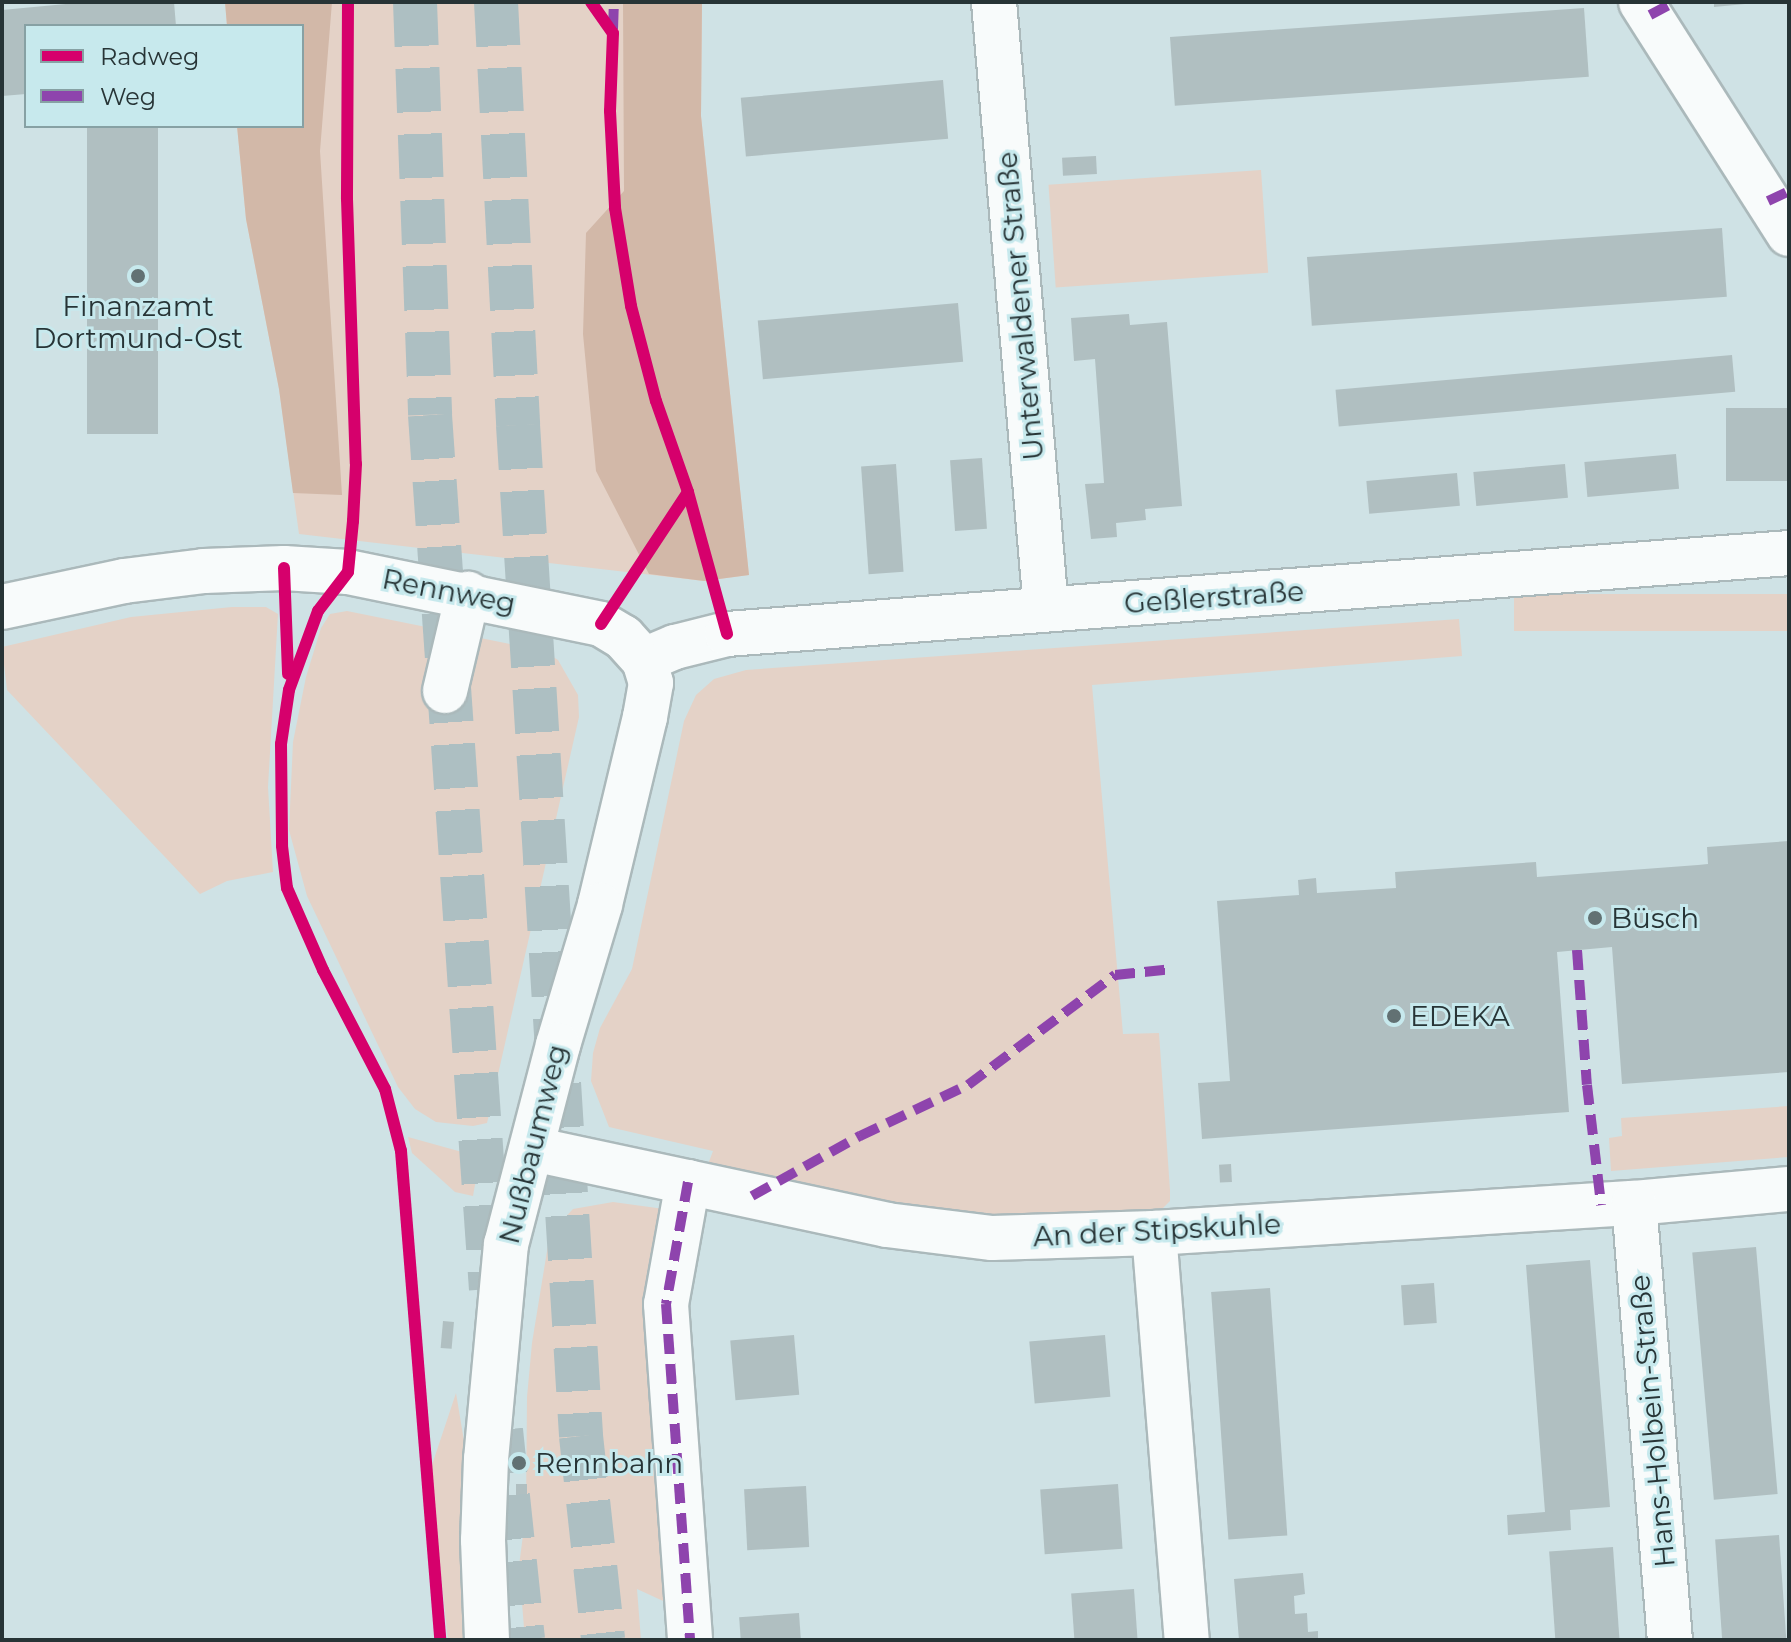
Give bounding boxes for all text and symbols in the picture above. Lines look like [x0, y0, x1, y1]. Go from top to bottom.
legend [24, 24, 304, 128]
text: Radweg [100, 42, 199, 71]
text: Weg [100, 82, 156, 111]
street label: Unterwaldener Straße [990, 150, 1050, 462]
marker: Finanzamt Dortmund-Ost [129, 267, 147, 285]
place label: Finanzamt Dortmund-Ost [33, 289, 243, 355]
street label: Rennweg [380, 562, 518, 620]
street label: Geßlerstraße [1123, 574, 1305, 620]
place label: Büsch [1611, 901, 1699, 935]
marker: Büsch [1586, 909, 1604, 927]
place label: EDEKA [1410, 999, 1510, 1033]
marker: EDEKA [1385, 1007, 1403, 1025]
street label: Nußbaumweg [492, 1041, 574, 1247]
street label: An der Stipskuhle [1032, 1207, 1282, 1253]
street label: Hans-Holbein-Straße [1622, 1273, 1682, 1569]
place label: Rennbahn [535, 1446, 683, 1480]
marker: Rennbahn [510, 1454, 528, 1472]

